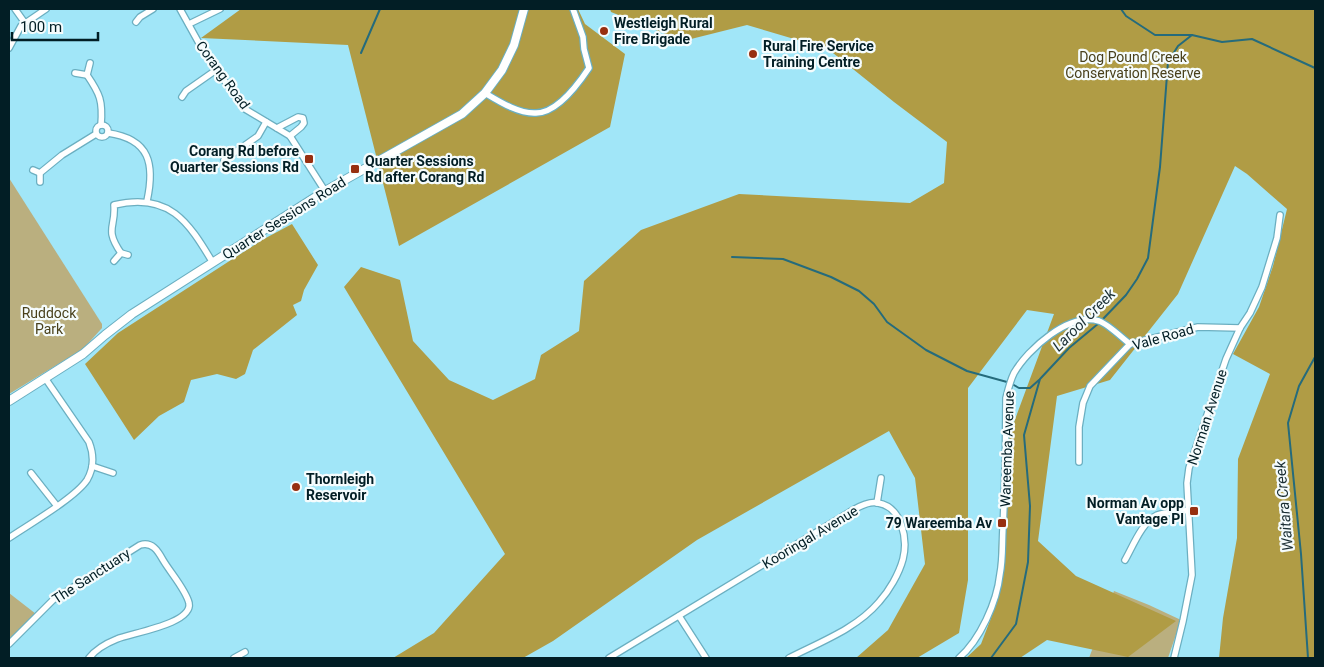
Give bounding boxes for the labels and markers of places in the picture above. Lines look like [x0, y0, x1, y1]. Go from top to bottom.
place label: Westleigh Rural Fire Brigade [614, 15, 713, 47]
marker: Westleigh Rural Fire Brigade [598, 25, 610, 37]
place label: Rural Fire Service Training Centre [763, 38, 874, 70]
marker: Rural Fire Service Training Centre [747, 48, 759, 60]
place label: Corang Rd before Quarter Sessions Rd [170, 143, 299, 175]
marker: Corang Rd before Quarter Sessions Rd [303, 153, 315, 165]
place label: Quarter Sessions Rd after Corang Rd [365, 153, 484, 185]
marker: Quarter Sessions Rd after Corang Rd [349, 163, 361, 175]
place label: Thornleigh Reservoir [306, 471, 374, 503]
marker: Thornleigh Reservoir [290, 481, 302, 493]
place label: Norman Av opp Vantage Pl [1087, 495, 1184, 527]
marker: Norman Av opp Vantage Pl [1188, 505, 1200, 517]
place label: 79 Wareemba Av [886, 515, 992, 531]
marker: 79 Wareemba Av [996, 517, 1008, 529]

